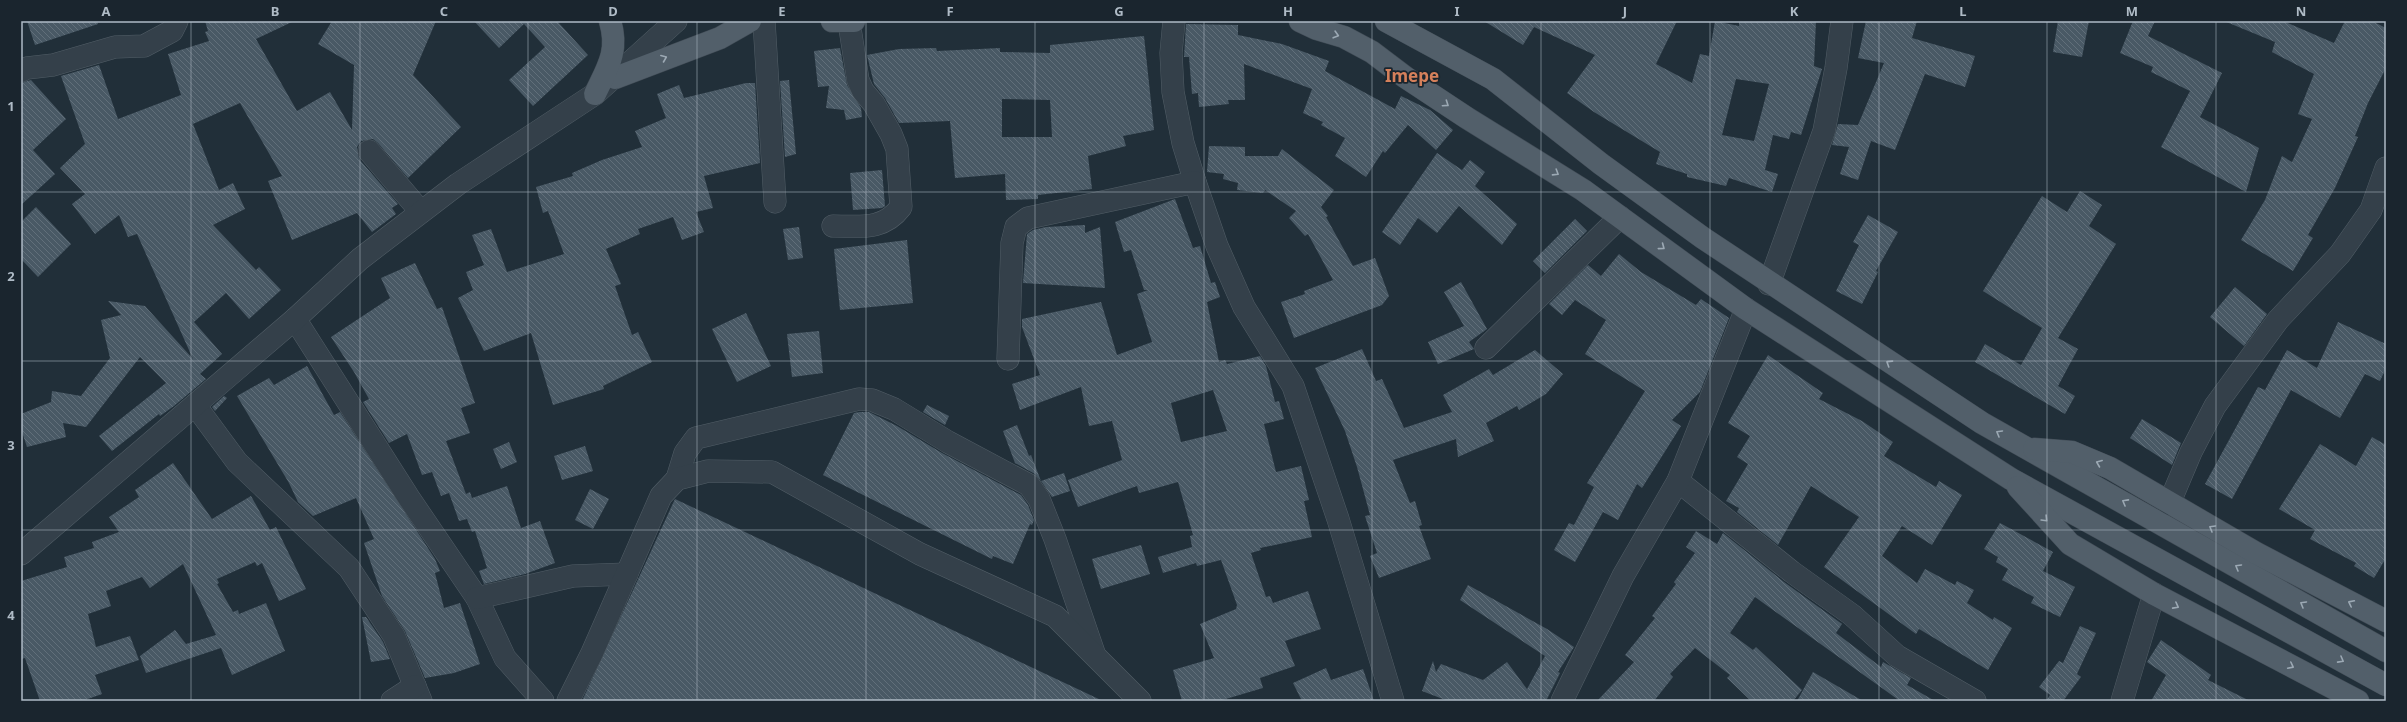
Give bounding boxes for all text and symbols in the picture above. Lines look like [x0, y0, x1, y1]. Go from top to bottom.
text: A [102, 2, 111, 20]
text: B [271, 2, 279, 20]
text: C [440, 2, 448, 20]
text: D [608, 2, 618, 20]
text: E [778, 2, 786, 20]
text: F [946, 2, 954, 20]
text: G [1114, 2, 1124, 20]
text: H [1283, 2, 1293, 20]
text: I [1454, 2, 1460, 20]
text: J [1622, 2, 1627, 20]
text: K [1790, 2, 1799, 20]
text: L [1959, 2, 1967, 20]
text: M [2126, 2, 2138, 20]
text: N [2296, 2, 2306, 20]
one-way arrow [1332, 30, 1339, 39]
one-way arrow [661, 54, 668, 62]
district label: Imepe [1385, 64, 1439, 87]
text: 1 [7, 97, 15, 115]
one-way arrow [1441, 99, 1448, 106]
one-way arrow [1551, 168, 1558, 175]
one-way arrow [1658, 243, 1665, 250]
text: 2 [7, 267, 15, 285]
one-way arrow [1886, 360, 1893, 368]
one-way arrow [1996, 430, 2003, 437]
text: 3 [7, 436, 15, 454]
one-way arrow [2096, 460, 2103, 468]
one-way arrow [2122, 499, 2129, 507]
one-way arrow [2040, 514, 2048, 522]
one-way arrow [2209, 526, 2216, 533]
one-way arrow [2235, 564, 2242, 571]
one-way arrow [2348, 600, 2356, 607]
one-way arrow [2171, 602, 2179, 609]
one-way arrow [2300, 602, 2307, 609]
text: 4 [7, 606, 15, 624]
one-way arrow [2336, 655, 2344, 662]
one-way arrow [2287, 662, 2294, 669]

